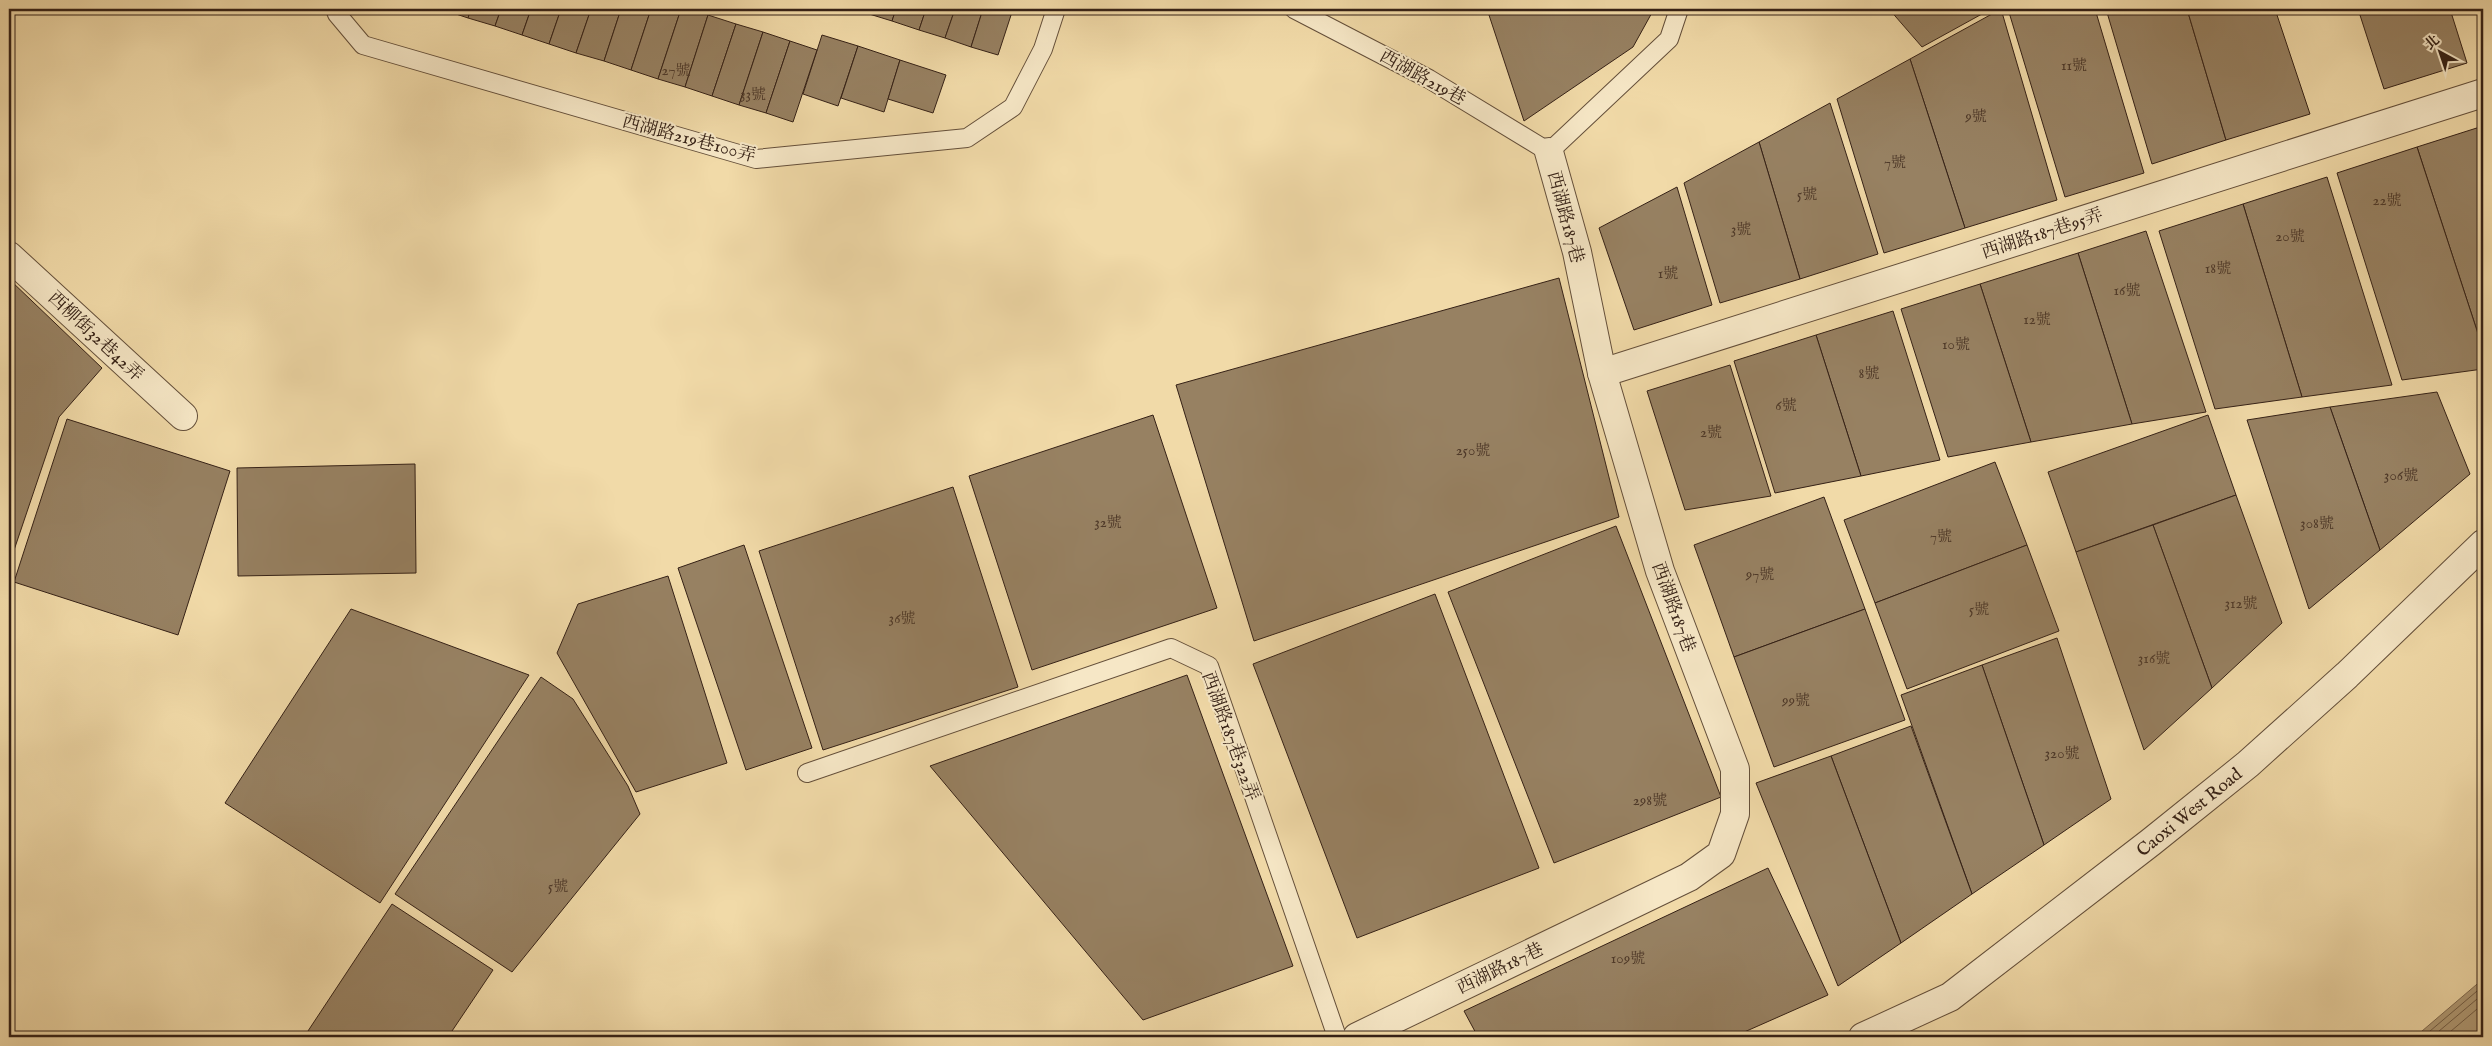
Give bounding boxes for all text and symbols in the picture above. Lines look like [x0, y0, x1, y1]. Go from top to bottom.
north arrow [2414, 28, 2464, 78]
text: 北 [2421, 31, 2443, 54]
street label: 西湖路219巷 [1375, 45, 1469, 111]
house number: 11號 [2061, 56, 2087, 75]
house number: 27號 [662, 61, 690, 80]
house number: 33號 [740, 85, 766, 104]
house number: 9號 [1964, 107, 1987, 126]
street label: 西湖路219巷100弄 [619, 111, 758, 168]
house number: 7號 [1884, 153, 1906, 172]
street label: 西湖路187巷 [1541, 169, 1588, 266]
house number: 5號 [1797, 185, 1817, 204]
house number: 22號 [2372, 191, 2402, 210]
street label: 西湖路187巷95弄 [1979, 204, 2106, 265]
house number: 3號 [1731, 220, 1751, 239]
house number: 20號 [2275, 227, 2305, 246]
house number: 18號 [2205, 259, 2231, 278]
house number: 1號 [1658, 264, 1678, 283]
house number: 16號 [2114, 281, 2140, 300]
street label: 西柳街32巷42弄 [42, 287, 148, 387]
house number: 12號 [2023, 310, 2051, 329]
house number: 10號 [1942, 335, 1970, 354]
house number: 8號 [1859, 364, 1879, 383]
house number: 6號 [1775, 396, 1797, 415]
house number: 2號 [1700, 423, 1722, 442]
house number: 250號 [1456, 441, 1490, 460]
house number: 306號 [2384, 466, 2418, 485]
house number: 32號 [1094, 513, 1122, 532]
house number: 308號 [2300, 514, 2334, 533]
house number: 7號 [1930, 527, 1952, 546]
street label: 西湖路187巷 [1646, 559, 1700, 656]
house number: 97號 [1745, 565, 1774, 584]
house number: 312號 [2224, 594, 2258, 613]
house number: 5號 [1969, 600, 1989, 619]
house number: 36號 [889, 609, 915, 628]
house number: 316號 [2138, 649, 2170, 668]
street label: 西湖路187巷322弄 [1196, 669, 1264, 804]
house number: 99號 [1781, 691, 1810, 710]
house number: 320號 [2044, 744, 2080, 763]
street label: Caoxi West Road [2132, 763, 2248, 863]
house number: 298號 [1633, 791, 1667, 810]
house number: 5號 [548, 877, 568, 896]
street label: 西湖路187巷 [1453, 938, 1548, 1000]
house number: 109號 [1611, 949, 1645, 968]

